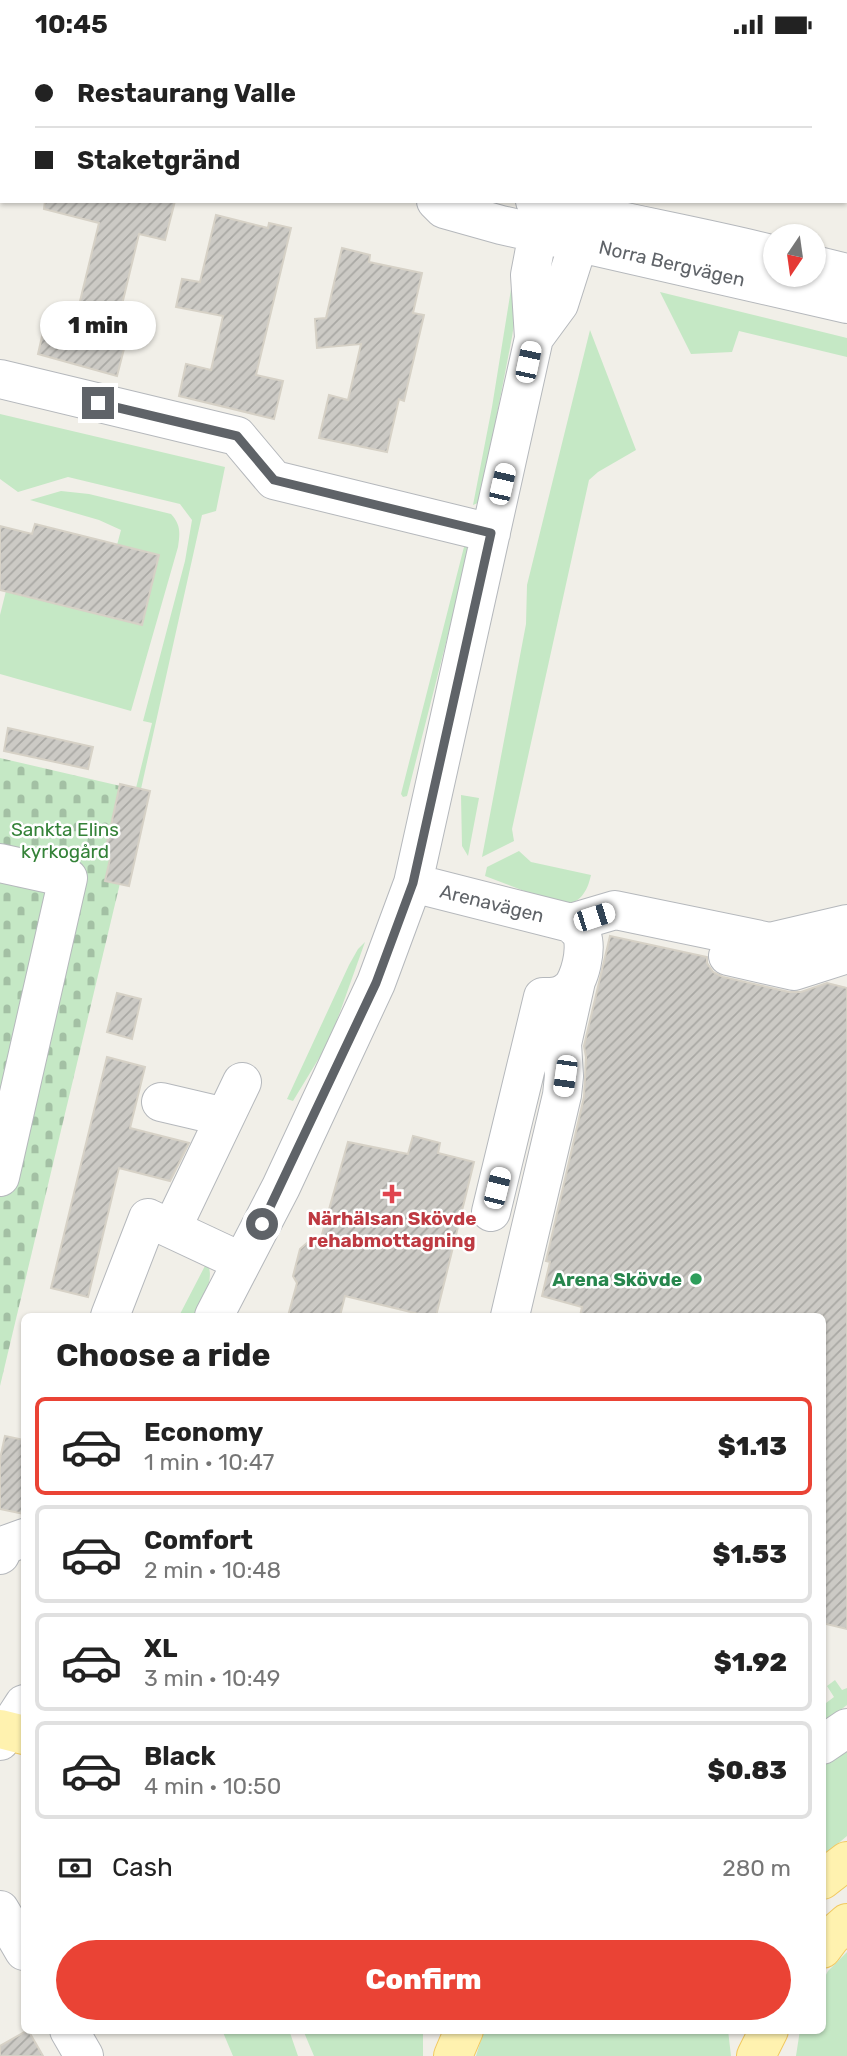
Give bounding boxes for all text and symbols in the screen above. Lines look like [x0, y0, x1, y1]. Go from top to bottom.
text: 10:45 [35, 9, 108, 40]
text: Restaurang Valle [77, 78, 296, 109]
text: Staketgränd [77, 145, 240, 176]
north arrow [763, 224, 826, 287]
map controls [763, 224, 826, 287]
street label: Norra Bergvägen [597, 235, 747, 291]
callout: 1 min [40, 301, 156, 351]
text: 1 min [68, 311, 128, 339]
car [514, 339, 543, 385]
route end [82, 387, 114, 419]
car [488, 461, 517, 507]
park label: Sankta Elins kyrkogård [11, 818, 119, 863]
street label: Arenavägen [437, 879, 546, 928]
car [571, 901, 618, 933]
car [552, 1054, 579, 1098]
car [482, 1165, 513, 1211]
marker: Närhälsan Skövde rehabmottagning [382, 1184, 402, 1204]
place label: Närhälsan Skövde rehabmottagning [307, 1207, 477, 1252]
route start [246, 1208, 278, 1240]
place label: Arena Skövde [552, 1268, 682, 1291]
marker: Arena Skövde [688, 1271, 704, 1287]
text: Choose a ride [56, 1336, 270, 1374]
icon: car [60, 1415, 123, 1478]
text: Economy [144, 1417, 263, 1448]
text: $1.13 [718, 1431, 787, 1462]
text: 1 min · 10:47 [144, 1448, 274, 1476]
icon: car [60, 1523, 123, 1586]
text: Comfort [144, 1525, 253, 1556]
text: $1.53 [712, 1539, 787, 1570]
text: 2 min · 10:48 [144, 1556, 281, 1584]
icon: car [60, 1631, 123, 1694]
text: XL [144, 1633, 177, 1664]
text: $1.92 [714, 1647, 787, 1678]
text: 3 min · 10:49 [144, 1664, 280, 1692]
icon: car [60, 1739, 123, 1802]
text: Black [144, 1741, 216, 1772]
text: $0.83 [707, 1755, 787, 1786]
text: 4 min · 10:50 [144, 1772, 281, 1800]
icon: cash [56, 1849, 94, 1887]
text: Cash [112, 1852, 173, 1883]
text: 280 m [722, 1854, 791, 1882]
button: Confirm [56, 1940, 791, 2020]

